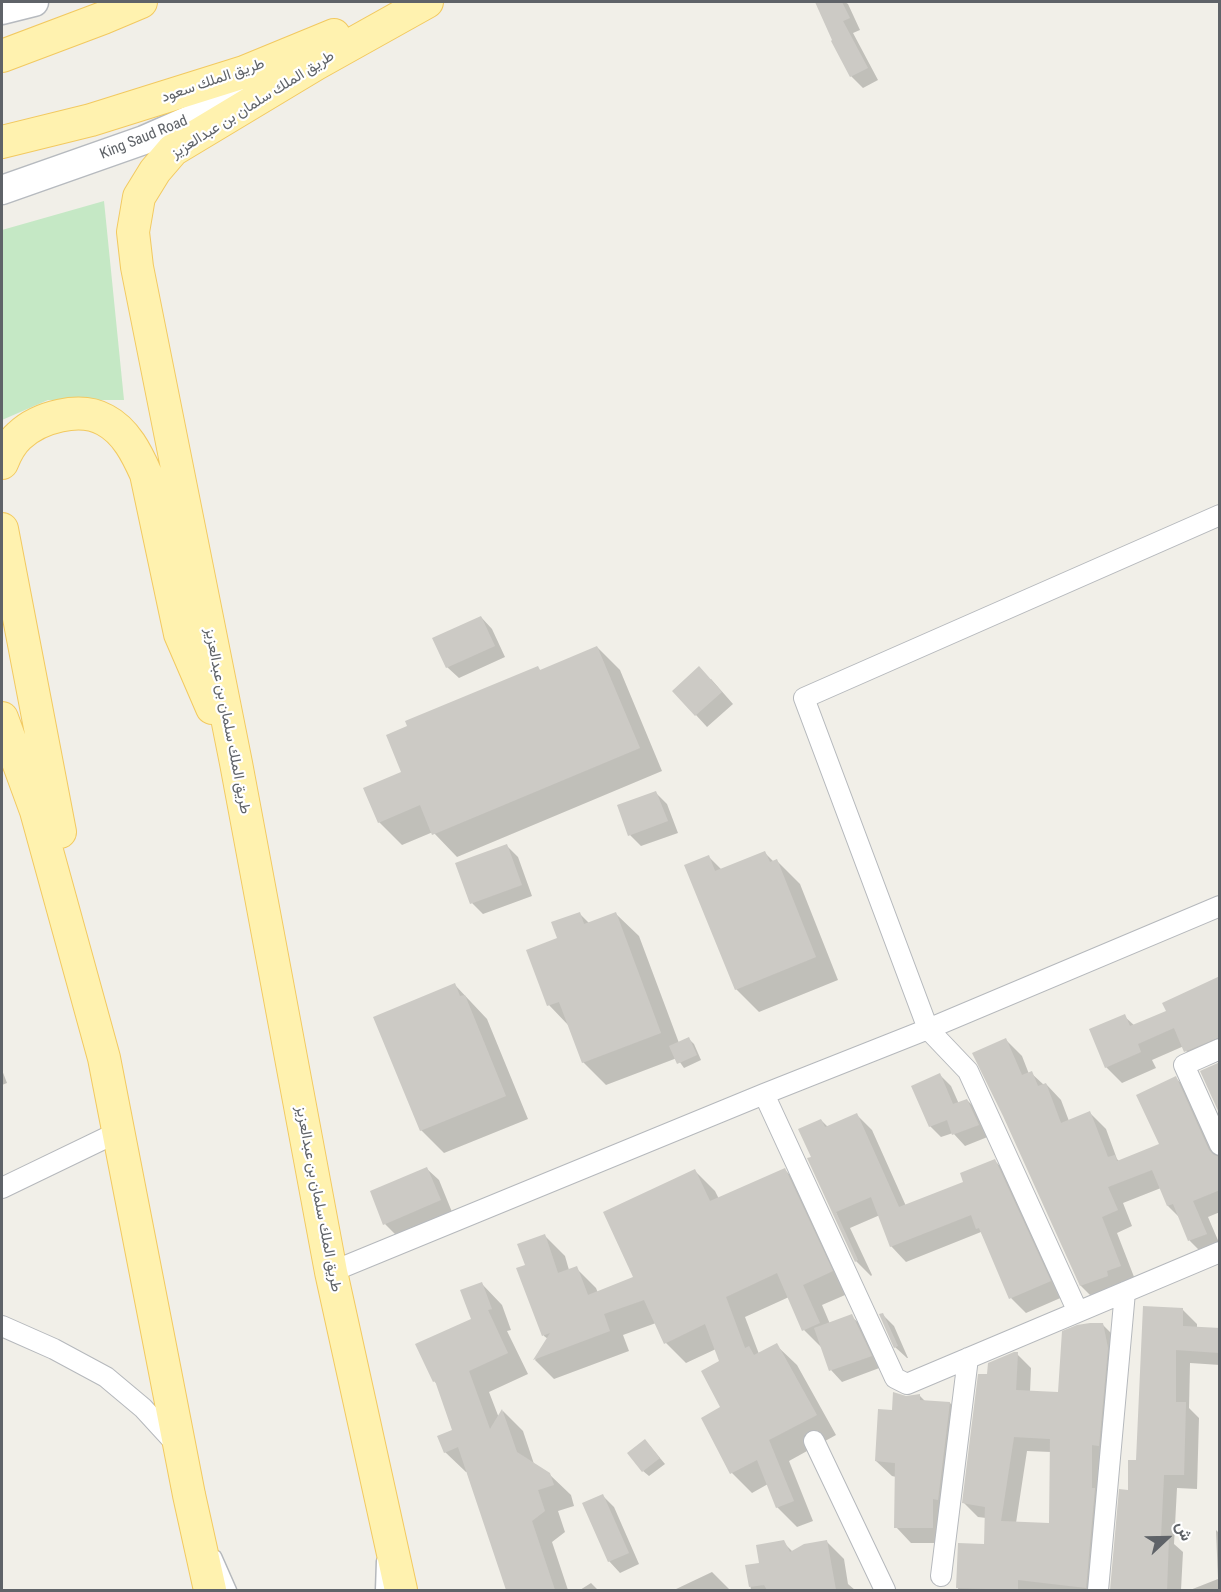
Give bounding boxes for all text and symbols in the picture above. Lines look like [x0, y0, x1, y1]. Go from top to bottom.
street label: طريق الملك سلمان بن عبدالعزيز [168, 47, 338, 163]
street label: طريق الملك سعود [159, 55, 267, 107]
street label: King Saud Road [98, 112, 190, 164]
street label: طريق الملك سلمان بن عبدالعزيز [200, 626, 254, 816]
street label: طريق الملك سلمان بن عبدالعزيز [291, 1104, 345, 1294]
north arrow [1137, 1508, 1197, 1568]
text: ش [1172, 1519, 1197, 1544]

